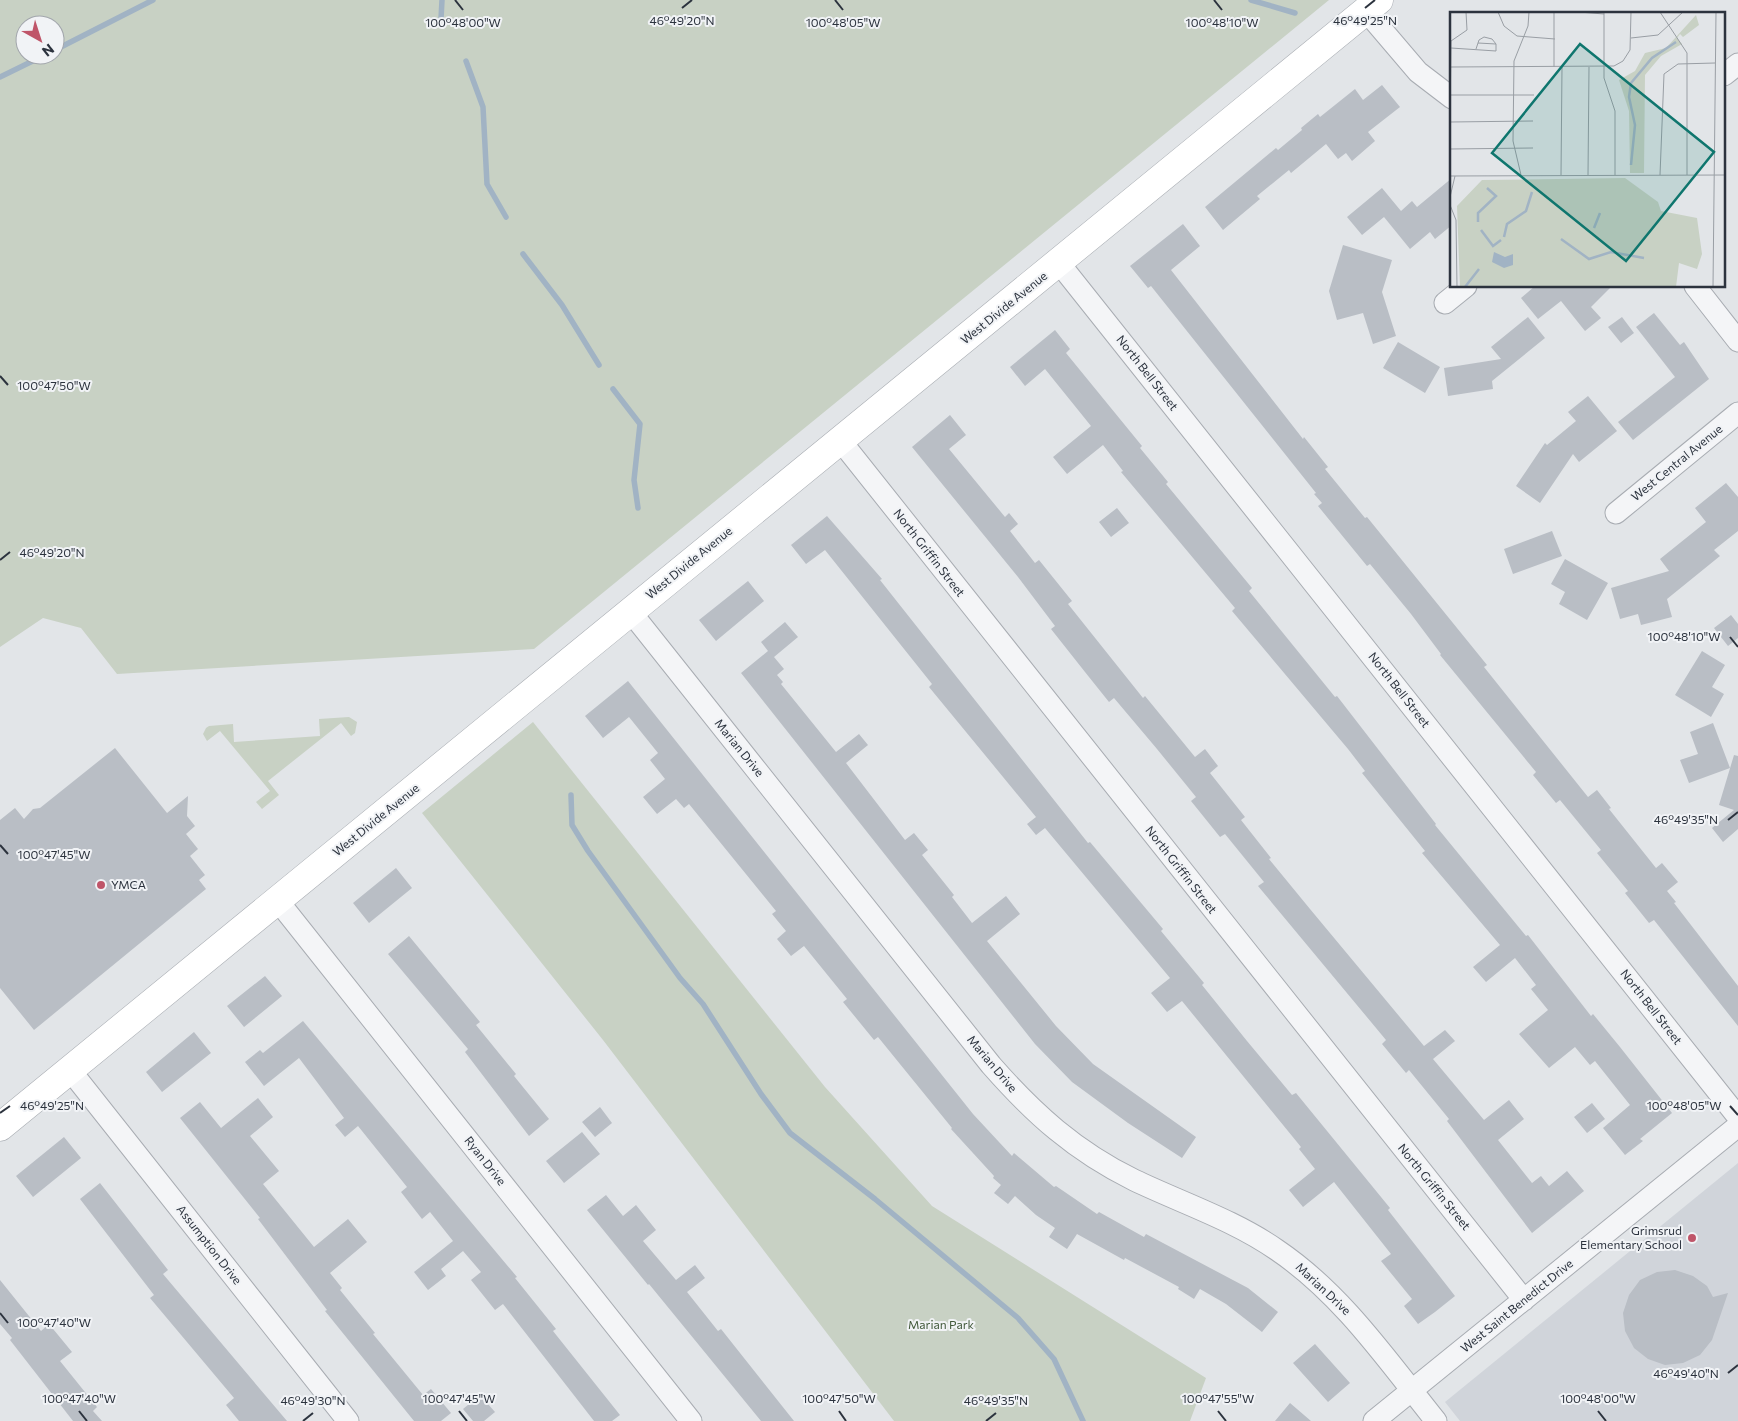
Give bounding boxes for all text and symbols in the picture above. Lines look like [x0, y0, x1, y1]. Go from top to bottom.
inset map [1450, 12, 1726, 288]
text: 46°49'20"N [650, 13, 714, 27]
text: 46°49'25"N [1333, 13, 1397, 27]
north arrow [15, 15, 65, 65]
text: 100°48'00"W [425, 15, 501, 29]
text: 100°48'05"W [806, 15, 880, 29]
text: 100°48'10"W [1186, 15, 1258, 29]
text: N [39, 41, 58, 60]
street label: West Divide Avenue [957, 268, 1049, 346]
street label: North Bell Street [1114, 332, 1182, 413]
text: 100°47'50"W [17, 378, 91, 392]
street label: West Central Avenue [1628, 421, 1725, 503]
street label: North Griffin Street [891, 506, 968, 599]
street label: West Divide Avenue [642, 523, 734, 601]
text: 46°49'20"N [20, 545, 84, 559]
text: 100°48'10"W [1648, 629, 1720, 643]
street label: North Bell Street [1366, 649, 1434, 730]
street label: Marian Drive [712, 716, 767, 779]
street label: West Divide Avenue [329, 780, 421, 858]
text: 46°49'35"N [1654, 812, 1718, 826]
street label: North Griffin Street [1143, 823, 1220, 916]
text: 100°47'45"W [18, 847, 90, 861]
place label: YMCA [111, 877, 146, 891]
marker: YMCA [95, 879, 107, 891]
street label: North Bell Street [1618, 966, 1686, 1047]
street label: Marian Drive [965, 1032, 1021, 1095]
text: 46°49'25"N [20, 1098, 84, 1112]
text: 100°48'05"W [1647, 1098, 1721, 1112]
street label: Ryan Drive [462, 1133, 509, 1188]
street label: North Griffin Street [1396, 1140, 1474, 1232]
street label: Assumption Drive [174, 1202, 245, 1287]
place label: Grimsrud Elementary School [1580, 1223, 1682, 1251]
marker: Grimsrud Elementary School [1686, 1232, 1698, 1244]
street label: West Saint Benedict Drive [1457, 1256, 1575, 1355]
street label: Marian Drive [1293, 1259, 1354, 1317]
text: 100°47'40"W [17, 1315, 91, 1329]
park label: Marian Park [908, 1317, 975, 1331]
text: 46°49'40"N [1653, 1366, 1719, 1380]
text: 100°47'40"W [42, 1391, 116, 1405]
text: 100°47'45"W [423, 1391, 495, 1405]
text: 100°47'50"W [802, 1391, 876, 1405]
text: 100°47'55"W [1182, 1391, 1254, 1405]
text: 100°48'00"W [1560, 1391, 1636, 1405]
text: 46°49'30"N [280, 1393, 346, 1407]
text: 46°49'35"N [964, 1393, 1028, 1407]

